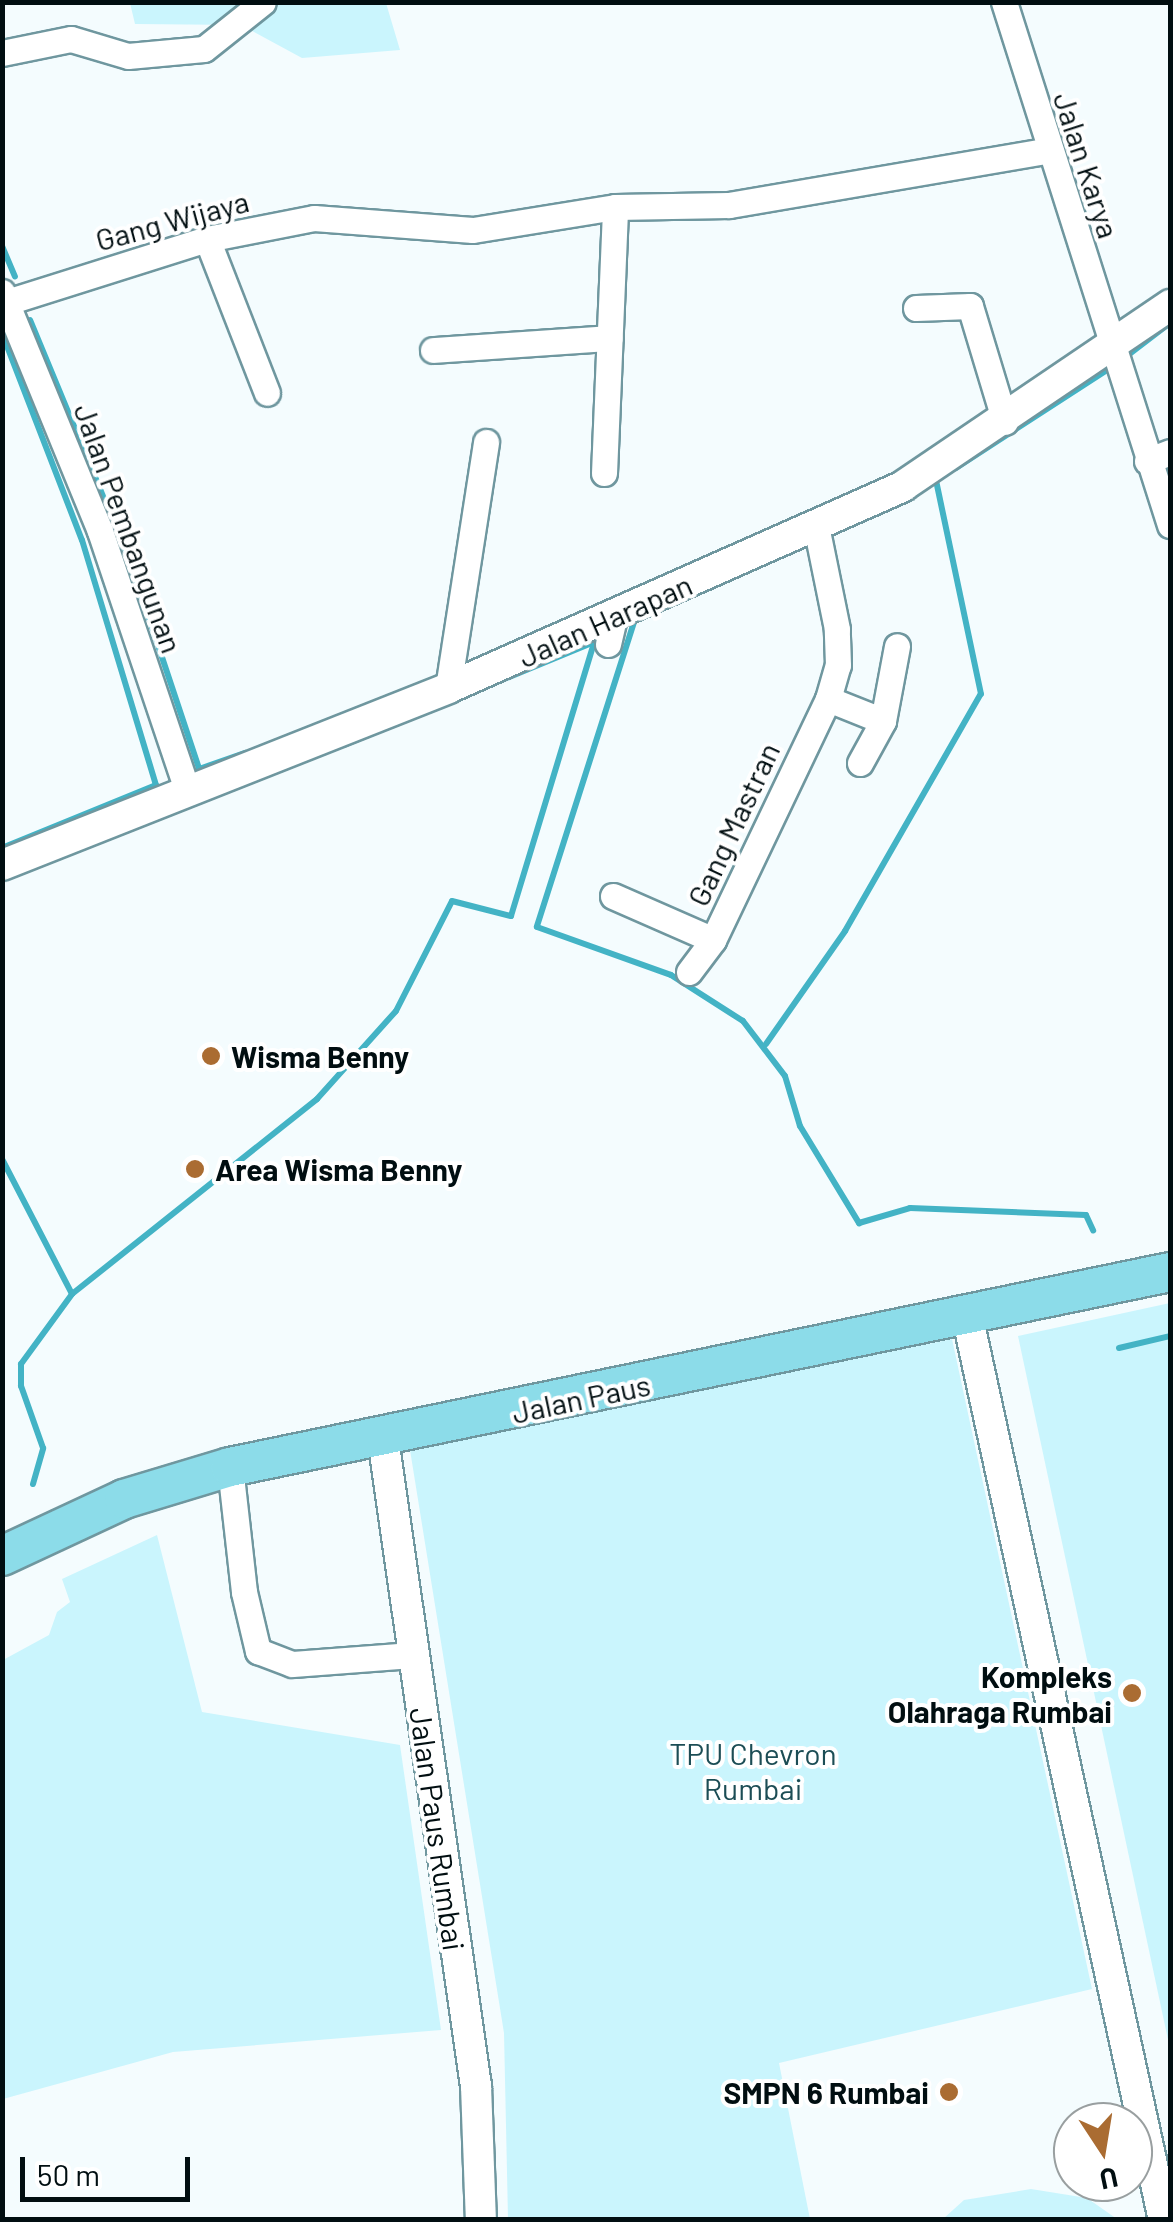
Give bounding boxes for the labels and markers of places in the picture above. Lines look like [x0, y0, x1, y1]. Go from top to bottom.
place label: Wisma Benny [231, 1038, 409, 1074]
marker: Wisma Benny [200, 1045, 222, 1067]
place label: Area Wisma Benny [215, 1151, 462, 1187]
marker: Area Wisma Benny [184, 1158, 206, 1180]
place label: Kompleks Olahraga Rumbai [888, 1658, 1112, 1728]
marker: Kompleks Olahraga Rumbai [1121, 1682, 1143, 1704]
place label: SMPN 6 Rumbai [723, 2074, 929, 2110]
marker: SMPN 6 Rumbai [938, 2081, 960, 2103]

